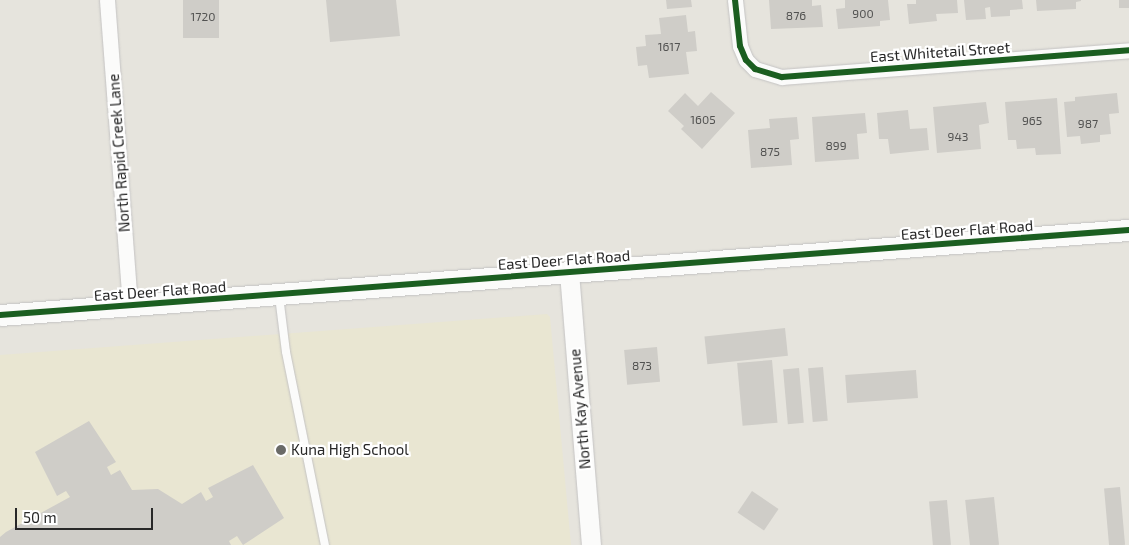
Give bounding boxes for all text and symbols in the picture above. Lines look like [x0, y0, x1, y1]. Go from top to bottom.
house number: 900 [852, 7, 874, 21]
house number: 876 [786, 9, 806, 23]
house number: 1720 [191, 10, 215, 24]
street label: East Whitetail Street [869, 38, 1011, 66]
house number: 1617 [658, 40, 680, 54]
street label: North Rapid Creek Lane [104, 73, 134, 233]
house number: 1605 [690, 113, 716, 127]
house number: 965 [1022, 114, 1042, 128]
house number: 987 [1078, 117, 1098, 131]
house number: 943 [948, 130, 968, 144]
house number: 899 [825, 139, 847, 153]
house number: 875 [760, 145, 780, 159]
street label: East Deer Flat Road [900, 216, 1034, 244]
street label: East Deer Flat Road [497, 246, 631, 274]
street label: East Deer Flat Road [93, 277, 227, 305]
street label: North Kay Avenue [566, 348, 594, 470]
house number: 873 [632, 359, 652, 373]
place label: Kuna High School [291, 441, 409, 459]
marker: Kuna High School [275, 444, 287, 456]
scale bar [18, 498, 155, 530]
text: 50 m [23, 508, 57, 526]

